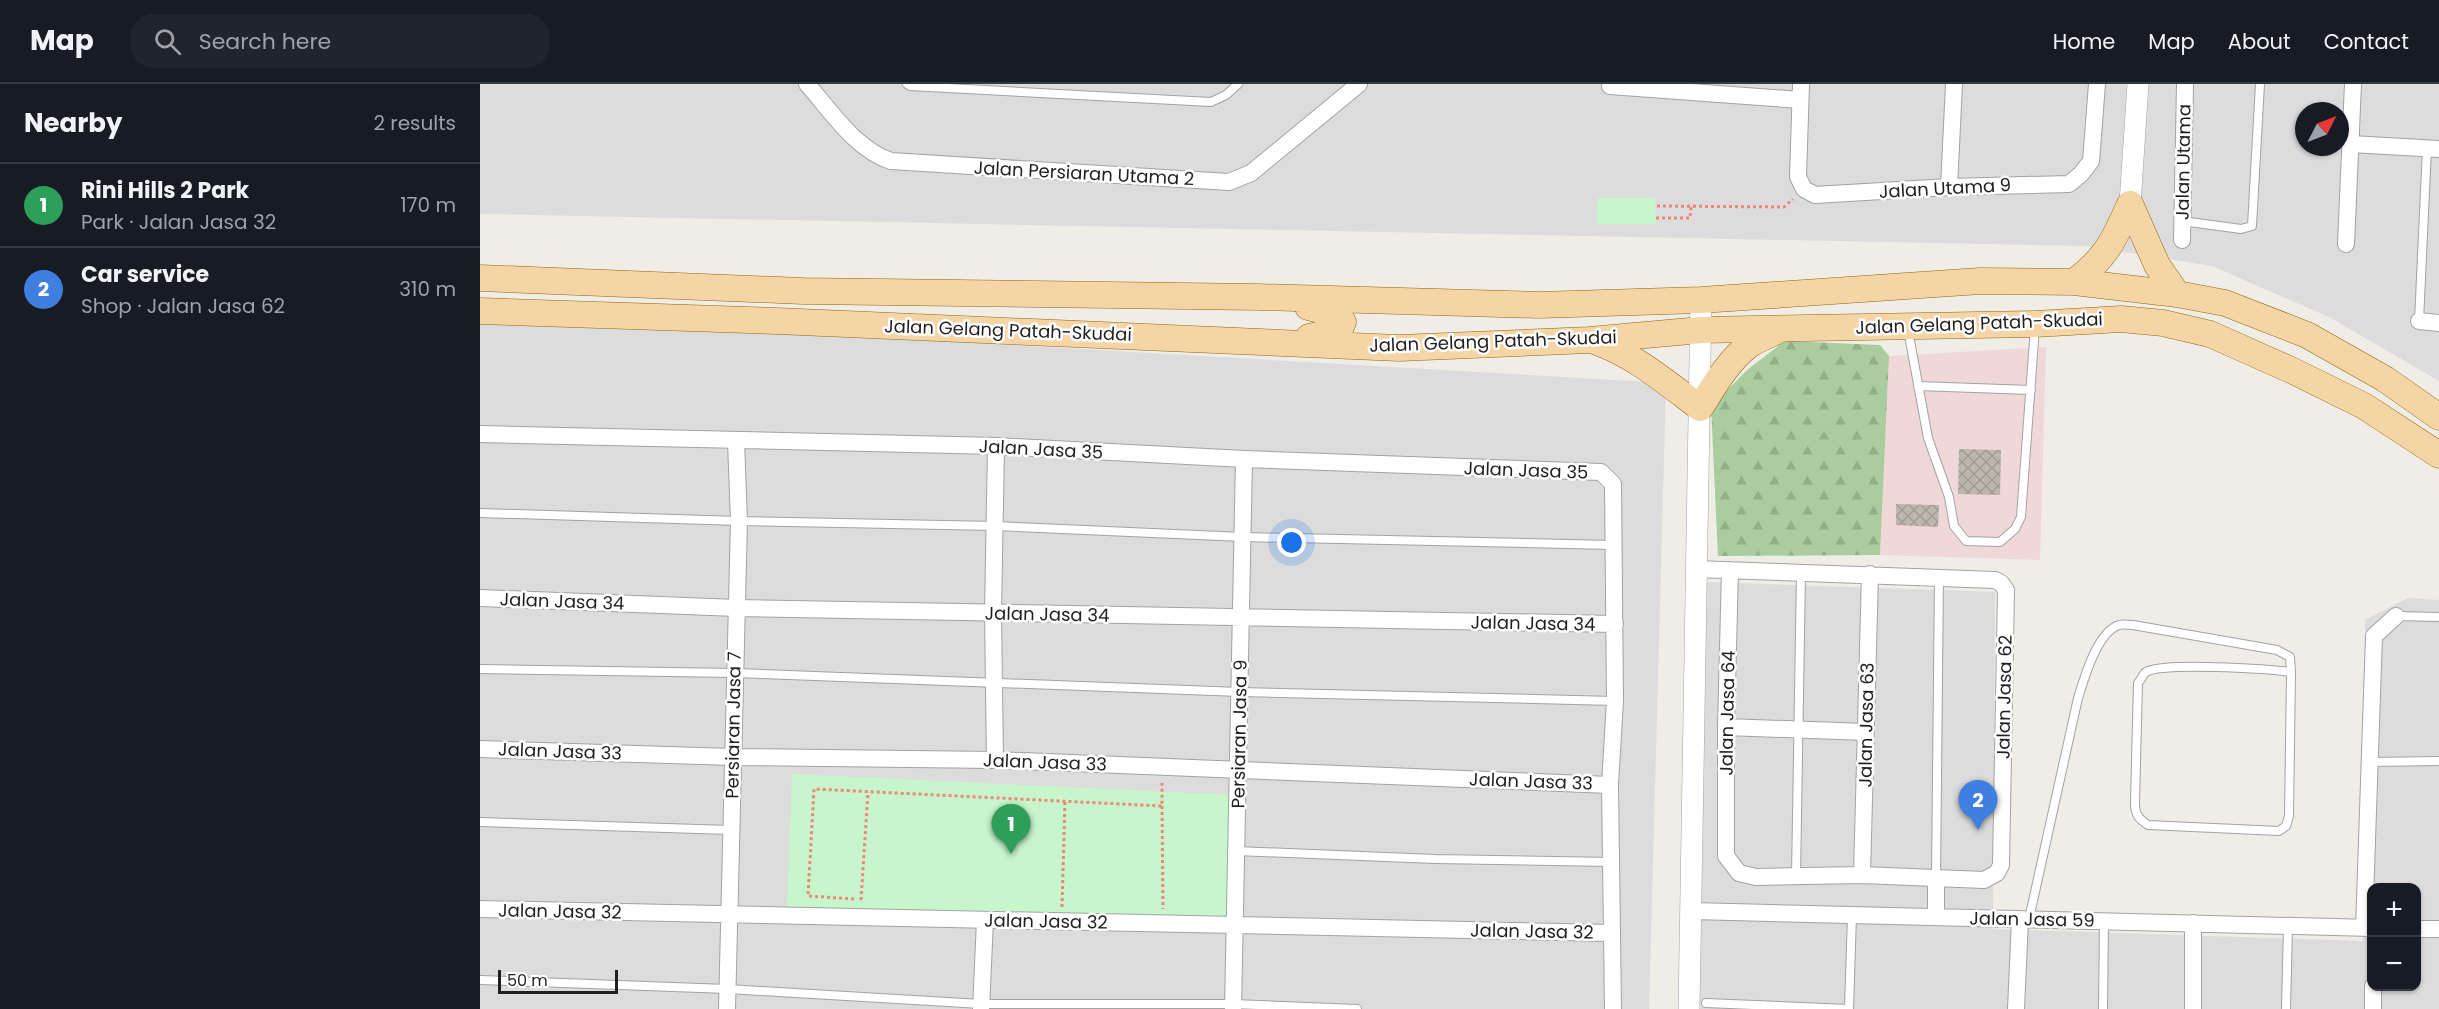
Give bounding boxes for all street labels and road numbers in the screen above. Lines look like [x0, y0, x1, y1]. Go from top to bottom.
street label: Jalan Utama [2169, 104, 2197, 220]
street label: Jalan Persiaran Utama 2 [973, 155, 1195, 191]
street label: Jalan Utama 9 [1878, 172, 2012, 204]
street label: Jalan Gelang Patah-Skudai [1855, 306, 2103, 340]
street label: Jalan Gelang Patah-Skudai [884, 313, 1132, 347]
street label: Jalan Gelang Patah-Skudai [1369, 324, 1617, 358]
street label: Jalan Jasa 35 [978, 433, 1104, 465]
street label: Jalan Jasa 35 [1463, 455, 1589, 485]
street label: Jalan Jasa 34 [499, 586, 625, 616]
street label: Jalan Jasa 34 [984, 600, 1110, 628]
street label: Jalan Jasa 34 [1470, 609, 1596, 637]
street label: Jalan Jasa 62 [1990, 635, 2018, 759]
street label: Jalan Jasa 64 [1713, 650, 1741, 776]
street label: Persiaran Jasa 7 [719, 651, 747, 799]
street label: Persiaran Jasa 9 [1225, 659, 1253, 809]
street label: Jalan Jasa 63 [1852, 662, 1880, 788]
street label: Jalan Jasa 33 [498, 736, 622, 766]
street label: Jalan Jasa 33 [983, 747, 1107, 777]
street label: Jalan Jasa 33 [1469, 766, 1593, 796]
street label: Jalan Jasa 32 [498, 897, 622, 925]
street label: Jalan Jasa 59 [1969, 905, 2095, 933]
street label: Jalan Jasa 32 [984, 907, 1108, 935]
street label: Jalan Jasa 32 [1470, 917, 1594, 945]

